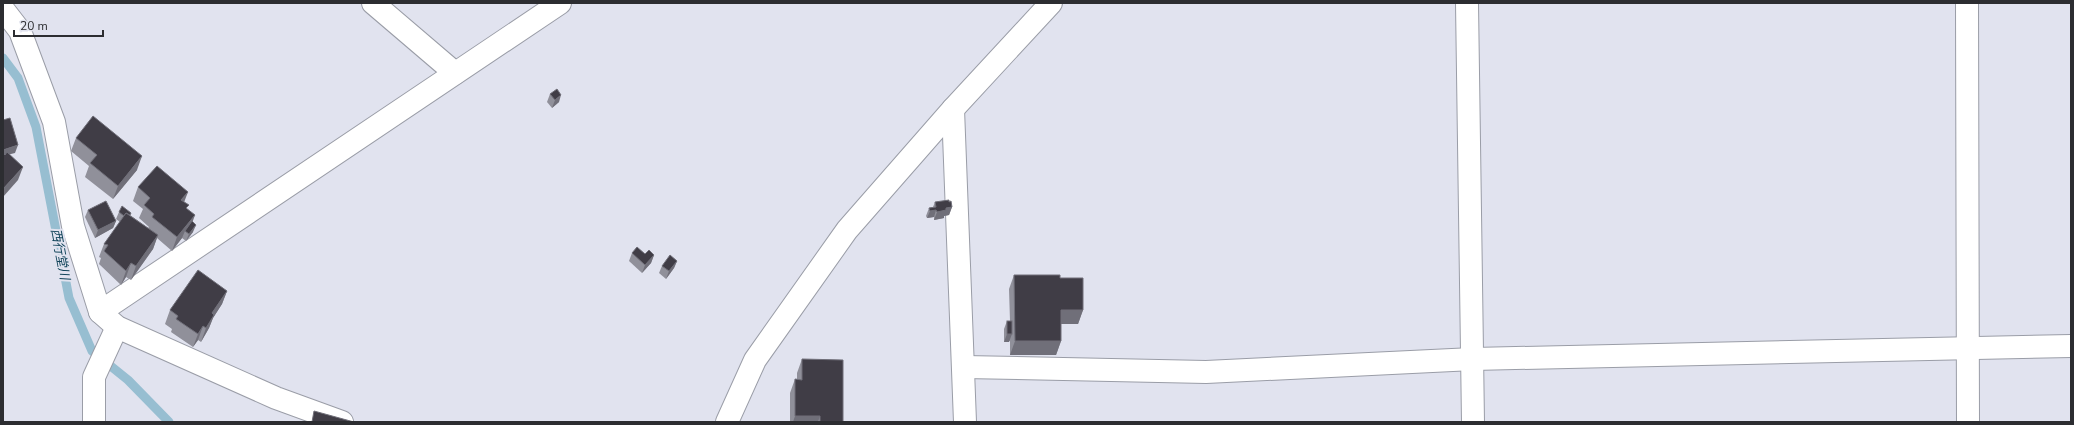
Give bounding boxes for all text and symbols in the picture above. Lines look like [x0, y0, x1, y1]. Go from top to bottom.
scale bar [14, 12, 103, 38]
text: 20 m [20, 18, 48, 34]
water label: 西行堂川 [46, 227, 74, 283]

